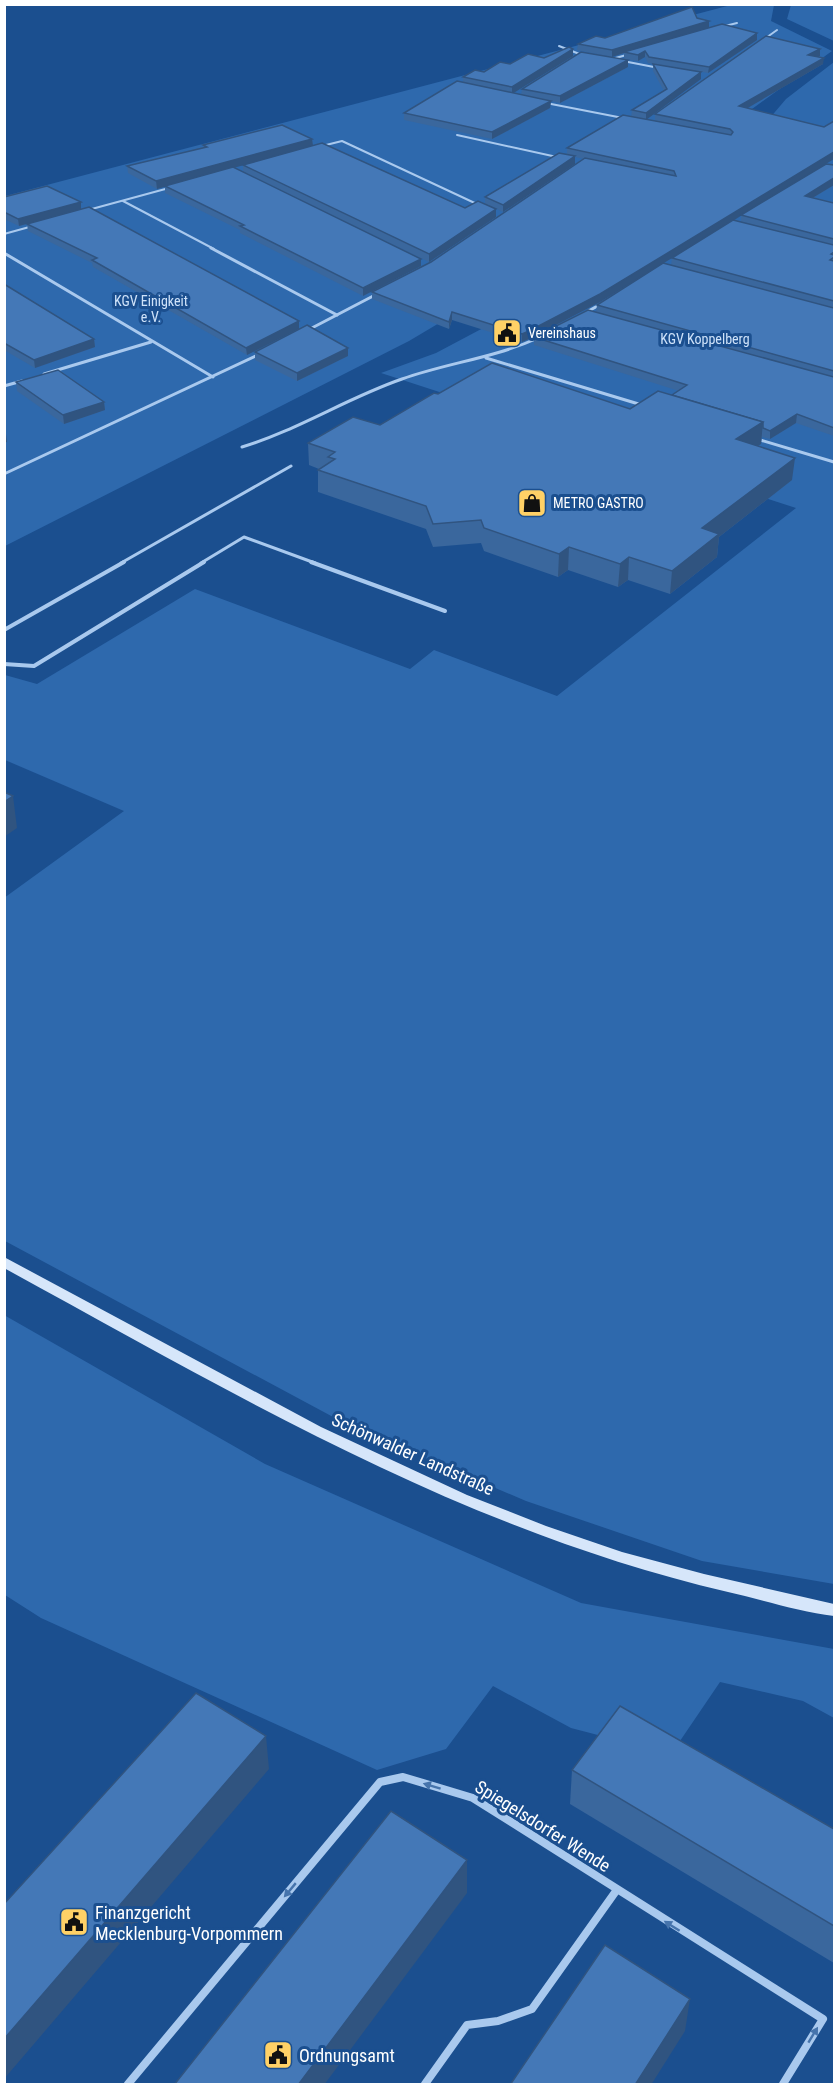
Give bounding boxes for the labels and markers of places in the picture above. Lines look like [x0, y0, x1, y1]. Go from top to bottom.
public building icon: Vereinshaus [491, 317, 523, 349]
place label: Vereinshaus [528, 325, 596, 341]
shop icon: METRO GASTRO [516, 487, 548, 519]
place label: METRO GASTRO [553, 495, 644, 511]
place label: Finanzgericht Mecklenburg-Vorpommern [95, 1902, 283, 1944]
public building icon: Finanzgericht Mecklenburg-Vorpommern [58, 1906, 90, 1938]
public building icon: Ordnungsamt [262, 2039, 294, 2071]
place label: Ordnungsamt [299, 2045, 395, 2066]

